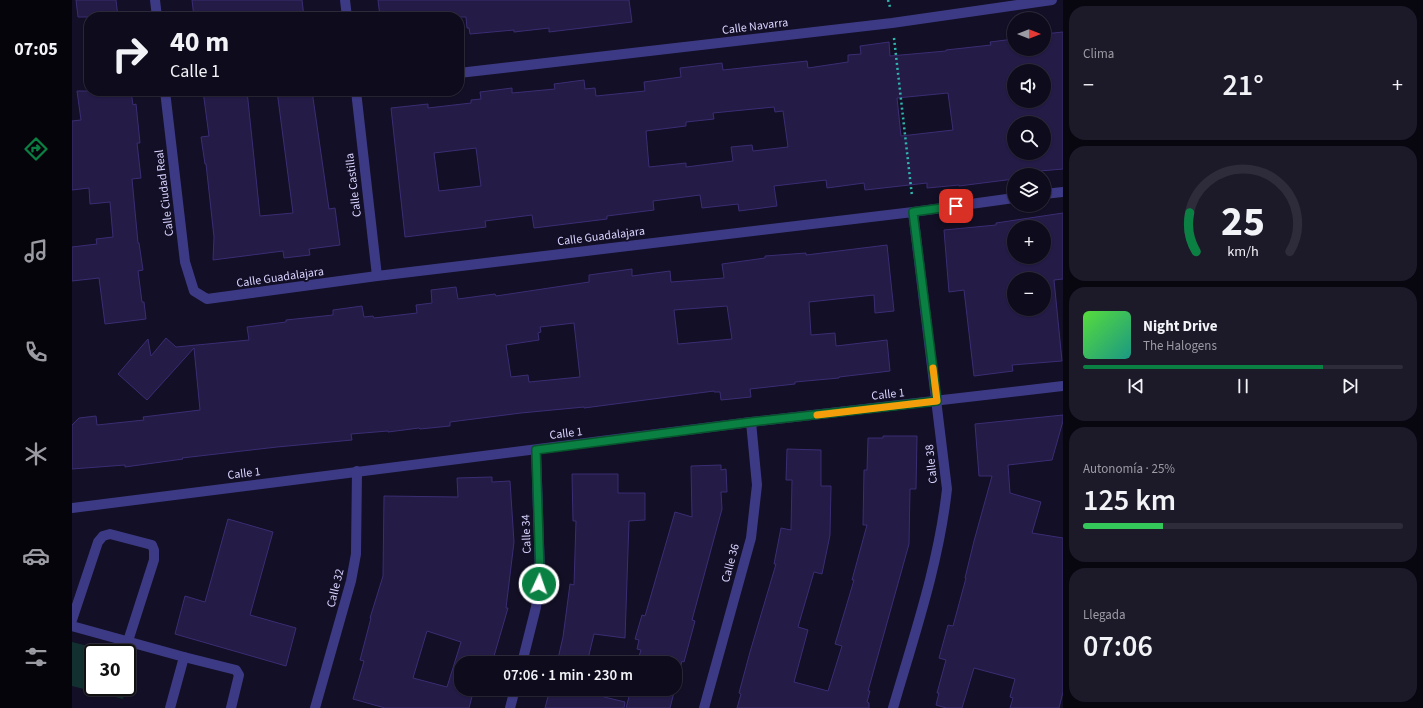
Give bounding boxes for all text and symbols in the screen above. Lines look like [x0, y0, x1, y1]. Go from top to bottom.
north arrow [1007, 12, 1051, 56]
map controls [1007, 12, 1051, 316]
street label: Calle Navarra [721, 14, 789, 39]
text: 40 m [170, 22, 229, 62]
icon: right [104, 28, 156, 80]
text: 07:05 [14, 37, 58, 62]
text: Clima [1083, 45, 1114, 63]
text: Calle 1 [170, 59, 220, 84]
button: sound [1007, 64, 1051, 108]
text: 21° [1222, 64, 1264, 107]
text: − [1083, 69, 1094, 101]
text: + [1392, 69, 1403, 101]
button: search [1007, 116, 1051, 160]
icon: directions [22, 135, 50, 163]
street label: Calle Ciudad Real [151, 149, 178, 237]
street label: Calle Castilla [341, 152, 366, 218]
button: layers [1007, 168, 1051, 212]
pin [939, 189, 973, 223]
text: 25 [1221, 191, 1265, 251]
icon: arrive [945, 195, 967, 217]
button: + [1007, 220, 1051, 264]
street label: Calle Guadalajara [556, 223, 646, 250]
icon: music [22, 237, 50, 265]
text: km/h [1227, 240, 1259, 261]
street label: Calle Guadalajara [235, 263, 325, 292]
button: − [1007, 272, 1051, 316]
text: Night Drive [1143, 316, 1218, 337]
text: The Halogens [1143, 337, 1217, 355]
icon: phone [22, 338, 50, 366]
icon: previous [1125, 375, 1147, 397]
icon: pause [1232, 375, 1254, 397]
icon: next [1339, 375, 1361, 397]
street label: Calle 1 [871, 384, 906, 405]
street label: Calle 1 [548, 423, 584, 444]
icon: climate [22, 440, 50, 468]
street label: Calle 38 [921, 443, 942, 484]
text: Autonomía · 25% [1083, 460, 1175, 478]
street label: Calle 1 [226, 463, 262, 484]
text: 125 km [1083, 479, 1176, 522]
street label: Calle 34 [517, 514, 536, 554]
icon: car [22, 542, 50, 570]
street label: Calle 36 [717, 542, 744, 584]
position arrow [518, 563, 560, 605]
street label: Calle 32 [322, 567, 348, 609]
text: Llegada [1083, 606, 1126, 624]
text: 07:06 [1083, 625, 1153, 668]
icon: filters [22, 643, 50, 671]
speed limit sign: 30 [84, 644, 136, 696]
text: 07:06 · 1 min · 230 m [503, 665, 633, 686]

